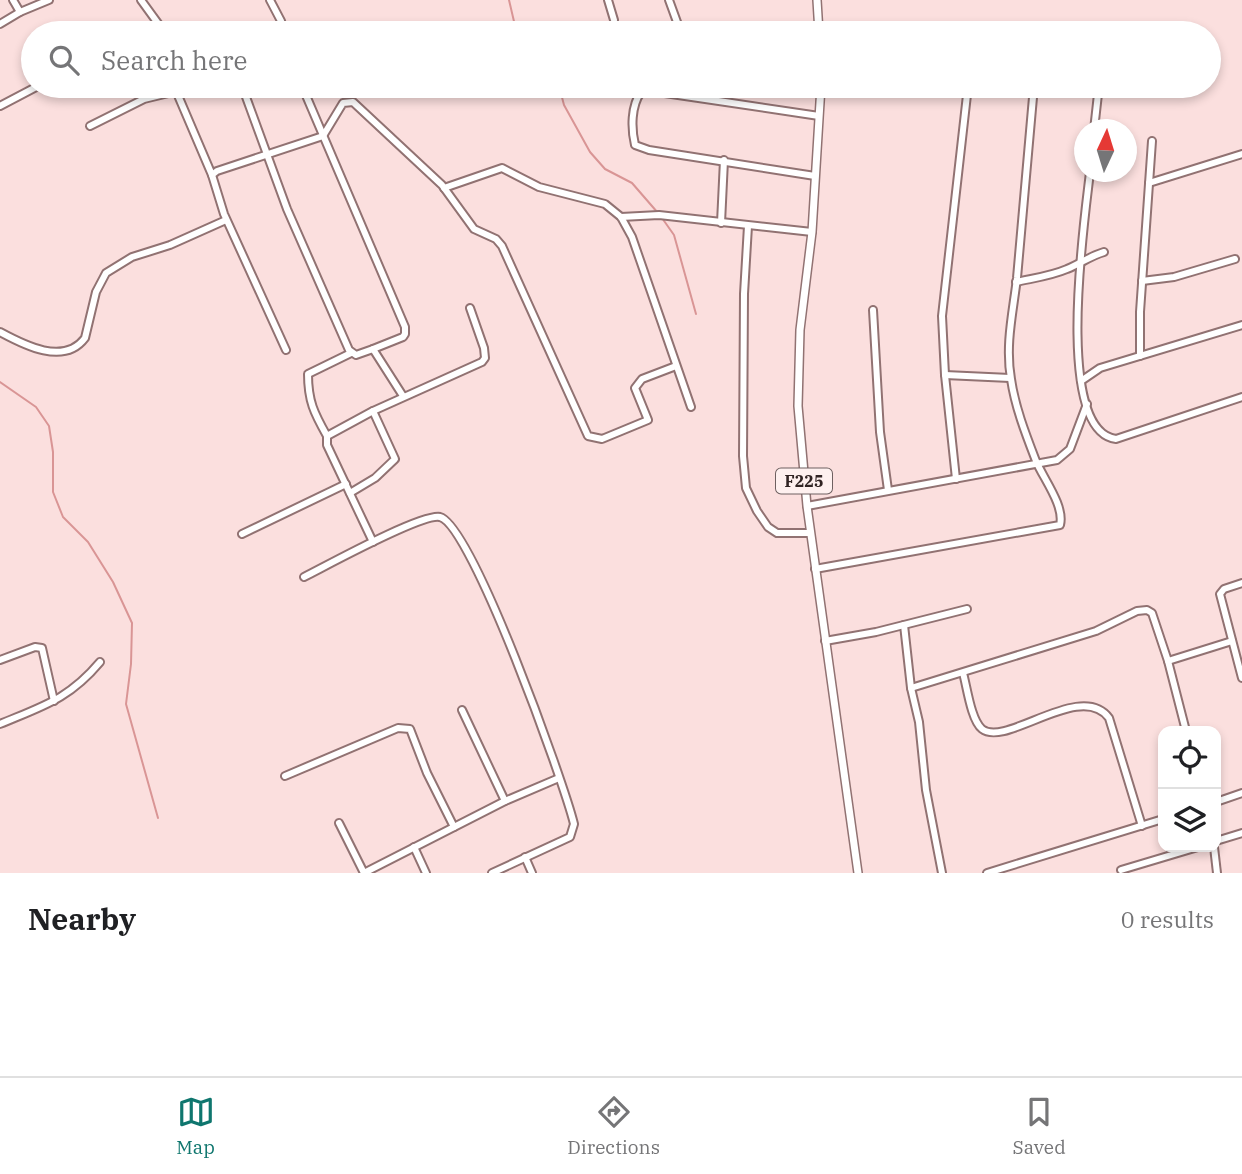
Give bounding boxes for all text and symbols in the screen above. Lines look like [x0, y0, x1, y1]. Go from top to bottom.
search box [21, 21, 1221, 98]
icon: search [45, 41, 83, 79]
text: Search here [101, 43, 247, 77]
north arrow [1074, 119, 1137, 182]
road number: F225 [776, 468, 832, 494]
map controls [1158, 726, 1221, 852]
button: locate [1158, 726, 1221, 789]
button: layers [1158, 789, 1221, 852]
text: Nearby [28, 899, 136, 938]
text: 0 results [1121, 904, 1214, 934]
tab: Map [176, 1093, 215, 1159]
tab: Directions [567, 1093, 660, 1159]
tab: Saved [1013, 1093, 1066, 1159]

